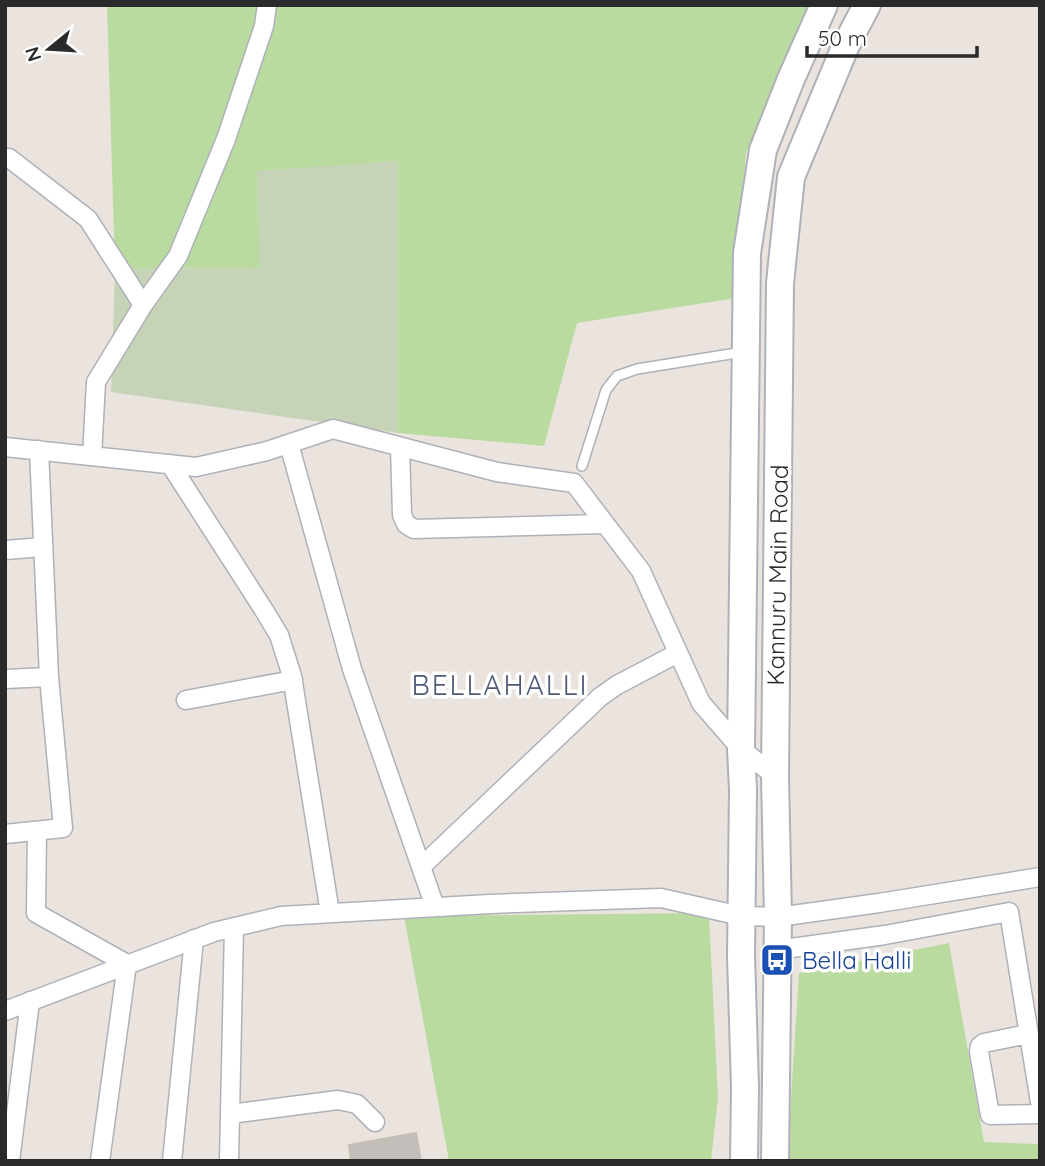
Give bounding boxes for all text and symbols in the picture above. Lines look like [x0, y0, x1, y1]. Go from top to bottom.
north arrow [14, 14, 84, 84]
scale bar [807, 14, 977, 58]
text: 50 m [818, 25, 867, 51]
text: N [19, 44, 46, 65]
street label: Kannuru Main Road [760, 464, 794, 686]
district label: BELLAHALLI [411, 667, 589, 702]
bus stop icon: Bella Halli [758, 941, 796, 979]
place label: Bella Halli [802, 945, 911, 975]

